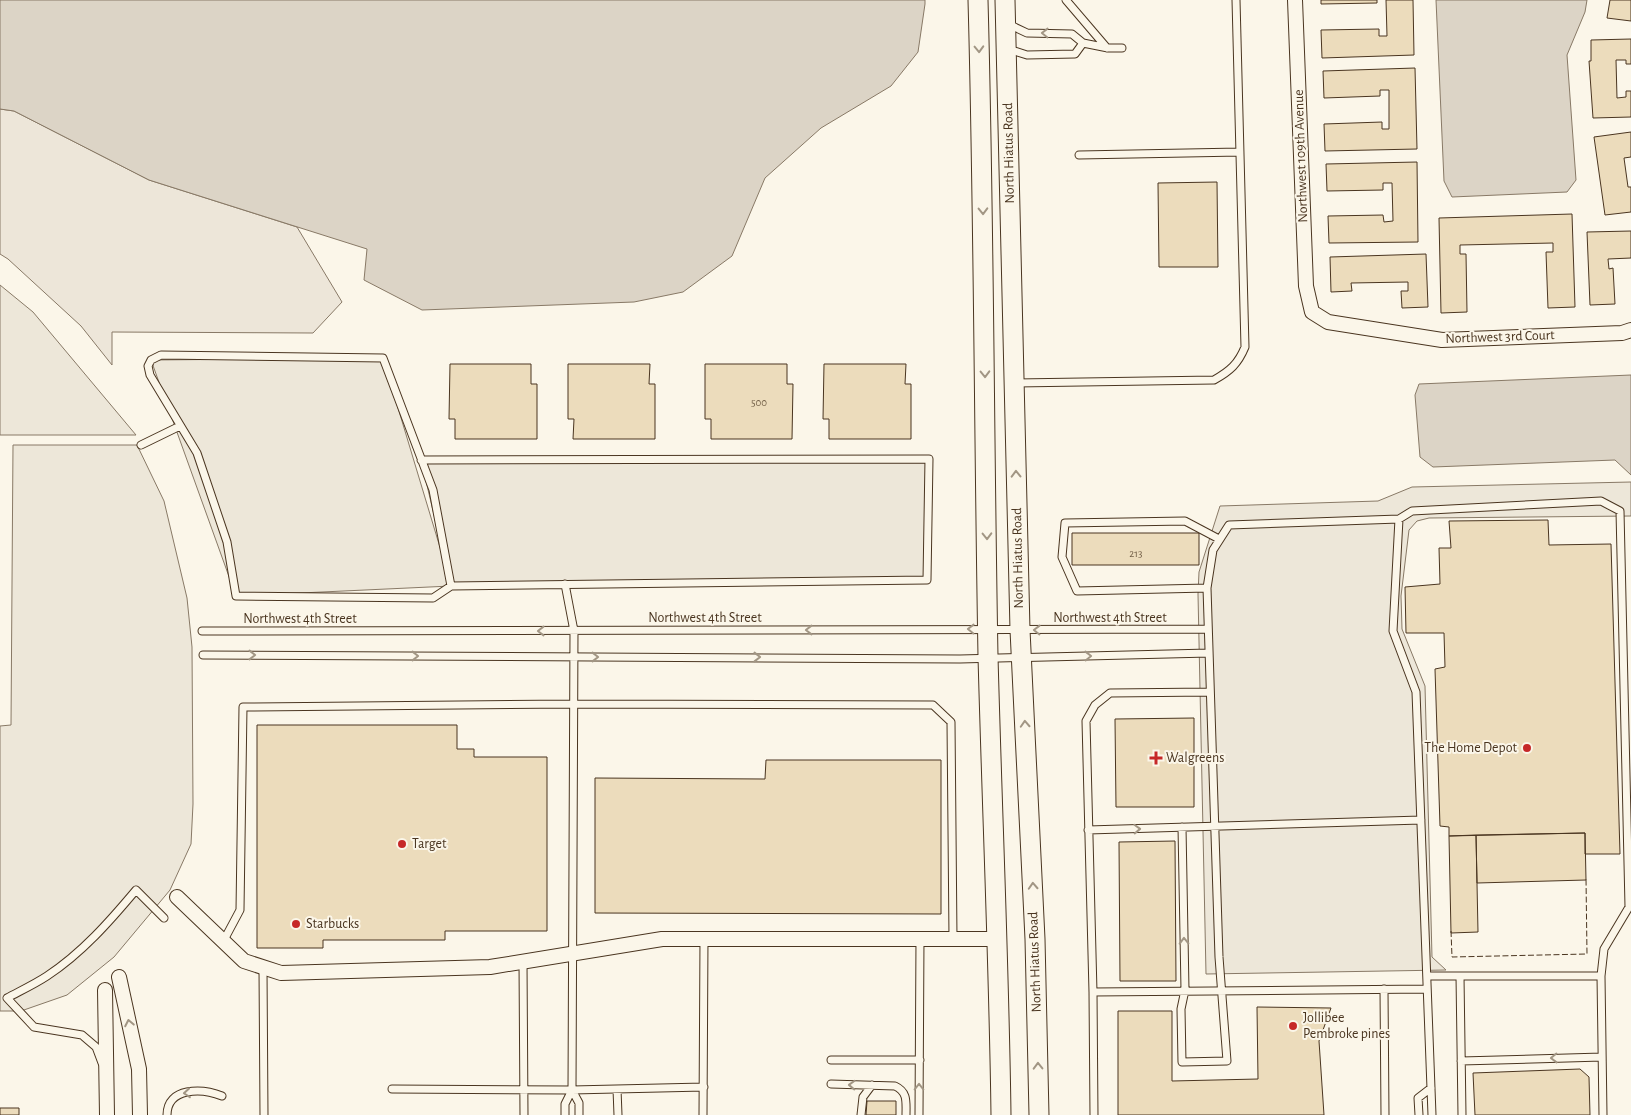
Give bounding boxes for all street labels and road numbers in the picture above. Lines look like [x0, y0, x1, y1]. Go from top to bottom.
street label: Northwest 109th Avenue [1292, 89, 1310, 223]
street label: North Hiatus Road [1001, 102, 1017, 204]
street label: Northwest 3rd Court [1445, 328, 1555, 346]
street label: North Hiatus Road [1010, 507, 1026, 609]
street label: Northwest 4th Street [648, 611, 762, 625]
street label: Northwest 4th Street [1053, 611, 1167, 625]
street label: Northwest 4th Street [243, 612, 357, 626]
street label: North Hiatus Road [1026, 911, 1044, 1013]

